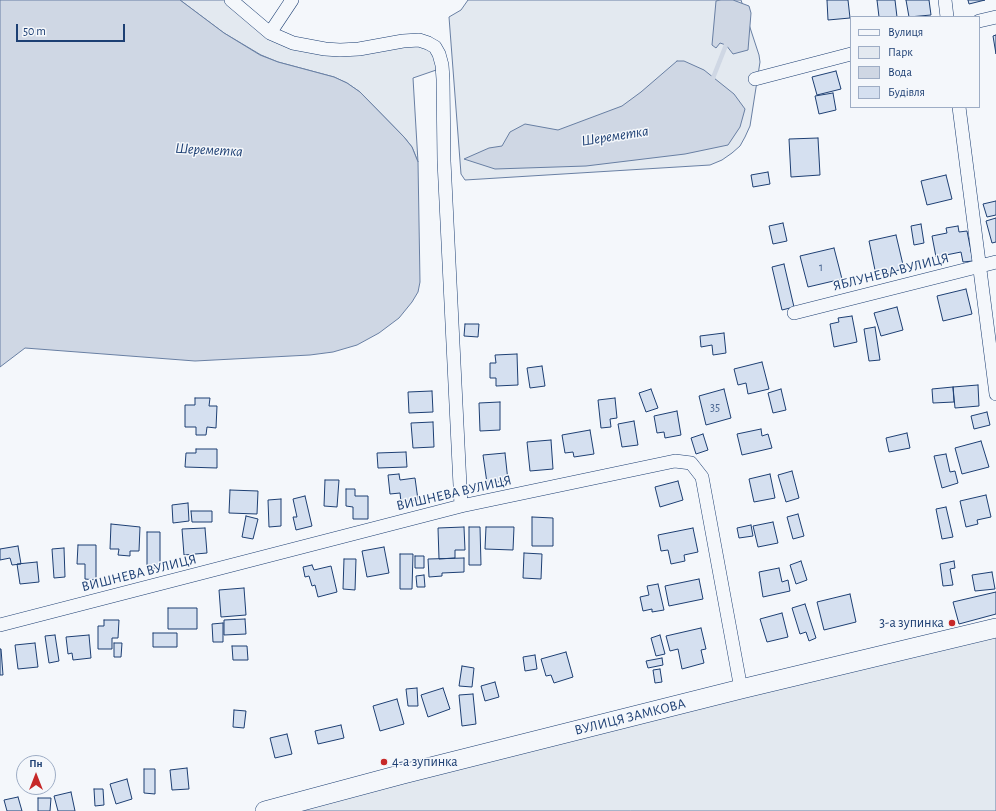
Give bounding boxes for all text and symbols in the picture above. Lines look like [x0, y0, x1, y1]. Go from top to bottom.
scale bar [18, 16, 127, 42]
legend [850, 16, 980, 108]
text: 50 m [23, 25, 46, 37]
text: Вулиця [888, 26, 923, 38]
text: Парк [888, 46, 913, 58]
text: Вода [888, 66, 912, 78]
text: Будівля [888, 86, 925, 98]
water label: Шереметка [580, 122, 650, 150]
water label: Шереметка [175, 139, 243, 161]
street label: ЯБЛУНЕВА ВУЛИЦЯ [831, 249, 951, 295]
house number: 1 [819, 260, 823, 274]
house number: 35 [710, 400, 720, 414]
street label: ВИШНЕВА ВУЛИЦЯ [395, 472, 513, 514]
street label: ВИШНЕВА ВУЛИЦЯ [80, 551, 198, 595]
place label: 3-а зупинка [879, 615, 944, 631]
marker: 3-а зупинка [947, 618, 957, 628]
street label: ВУЛИЦЯ ЗАМКОВА [573, 695, 687, 739]
place label: 4-а зупинка [392, 754, 458, 770]
north arrow [16, 755, 56, 795]
marker: 4-а зупинка [379, 757, 389, 767]
text: Пн [29, 758, 43, 769]

